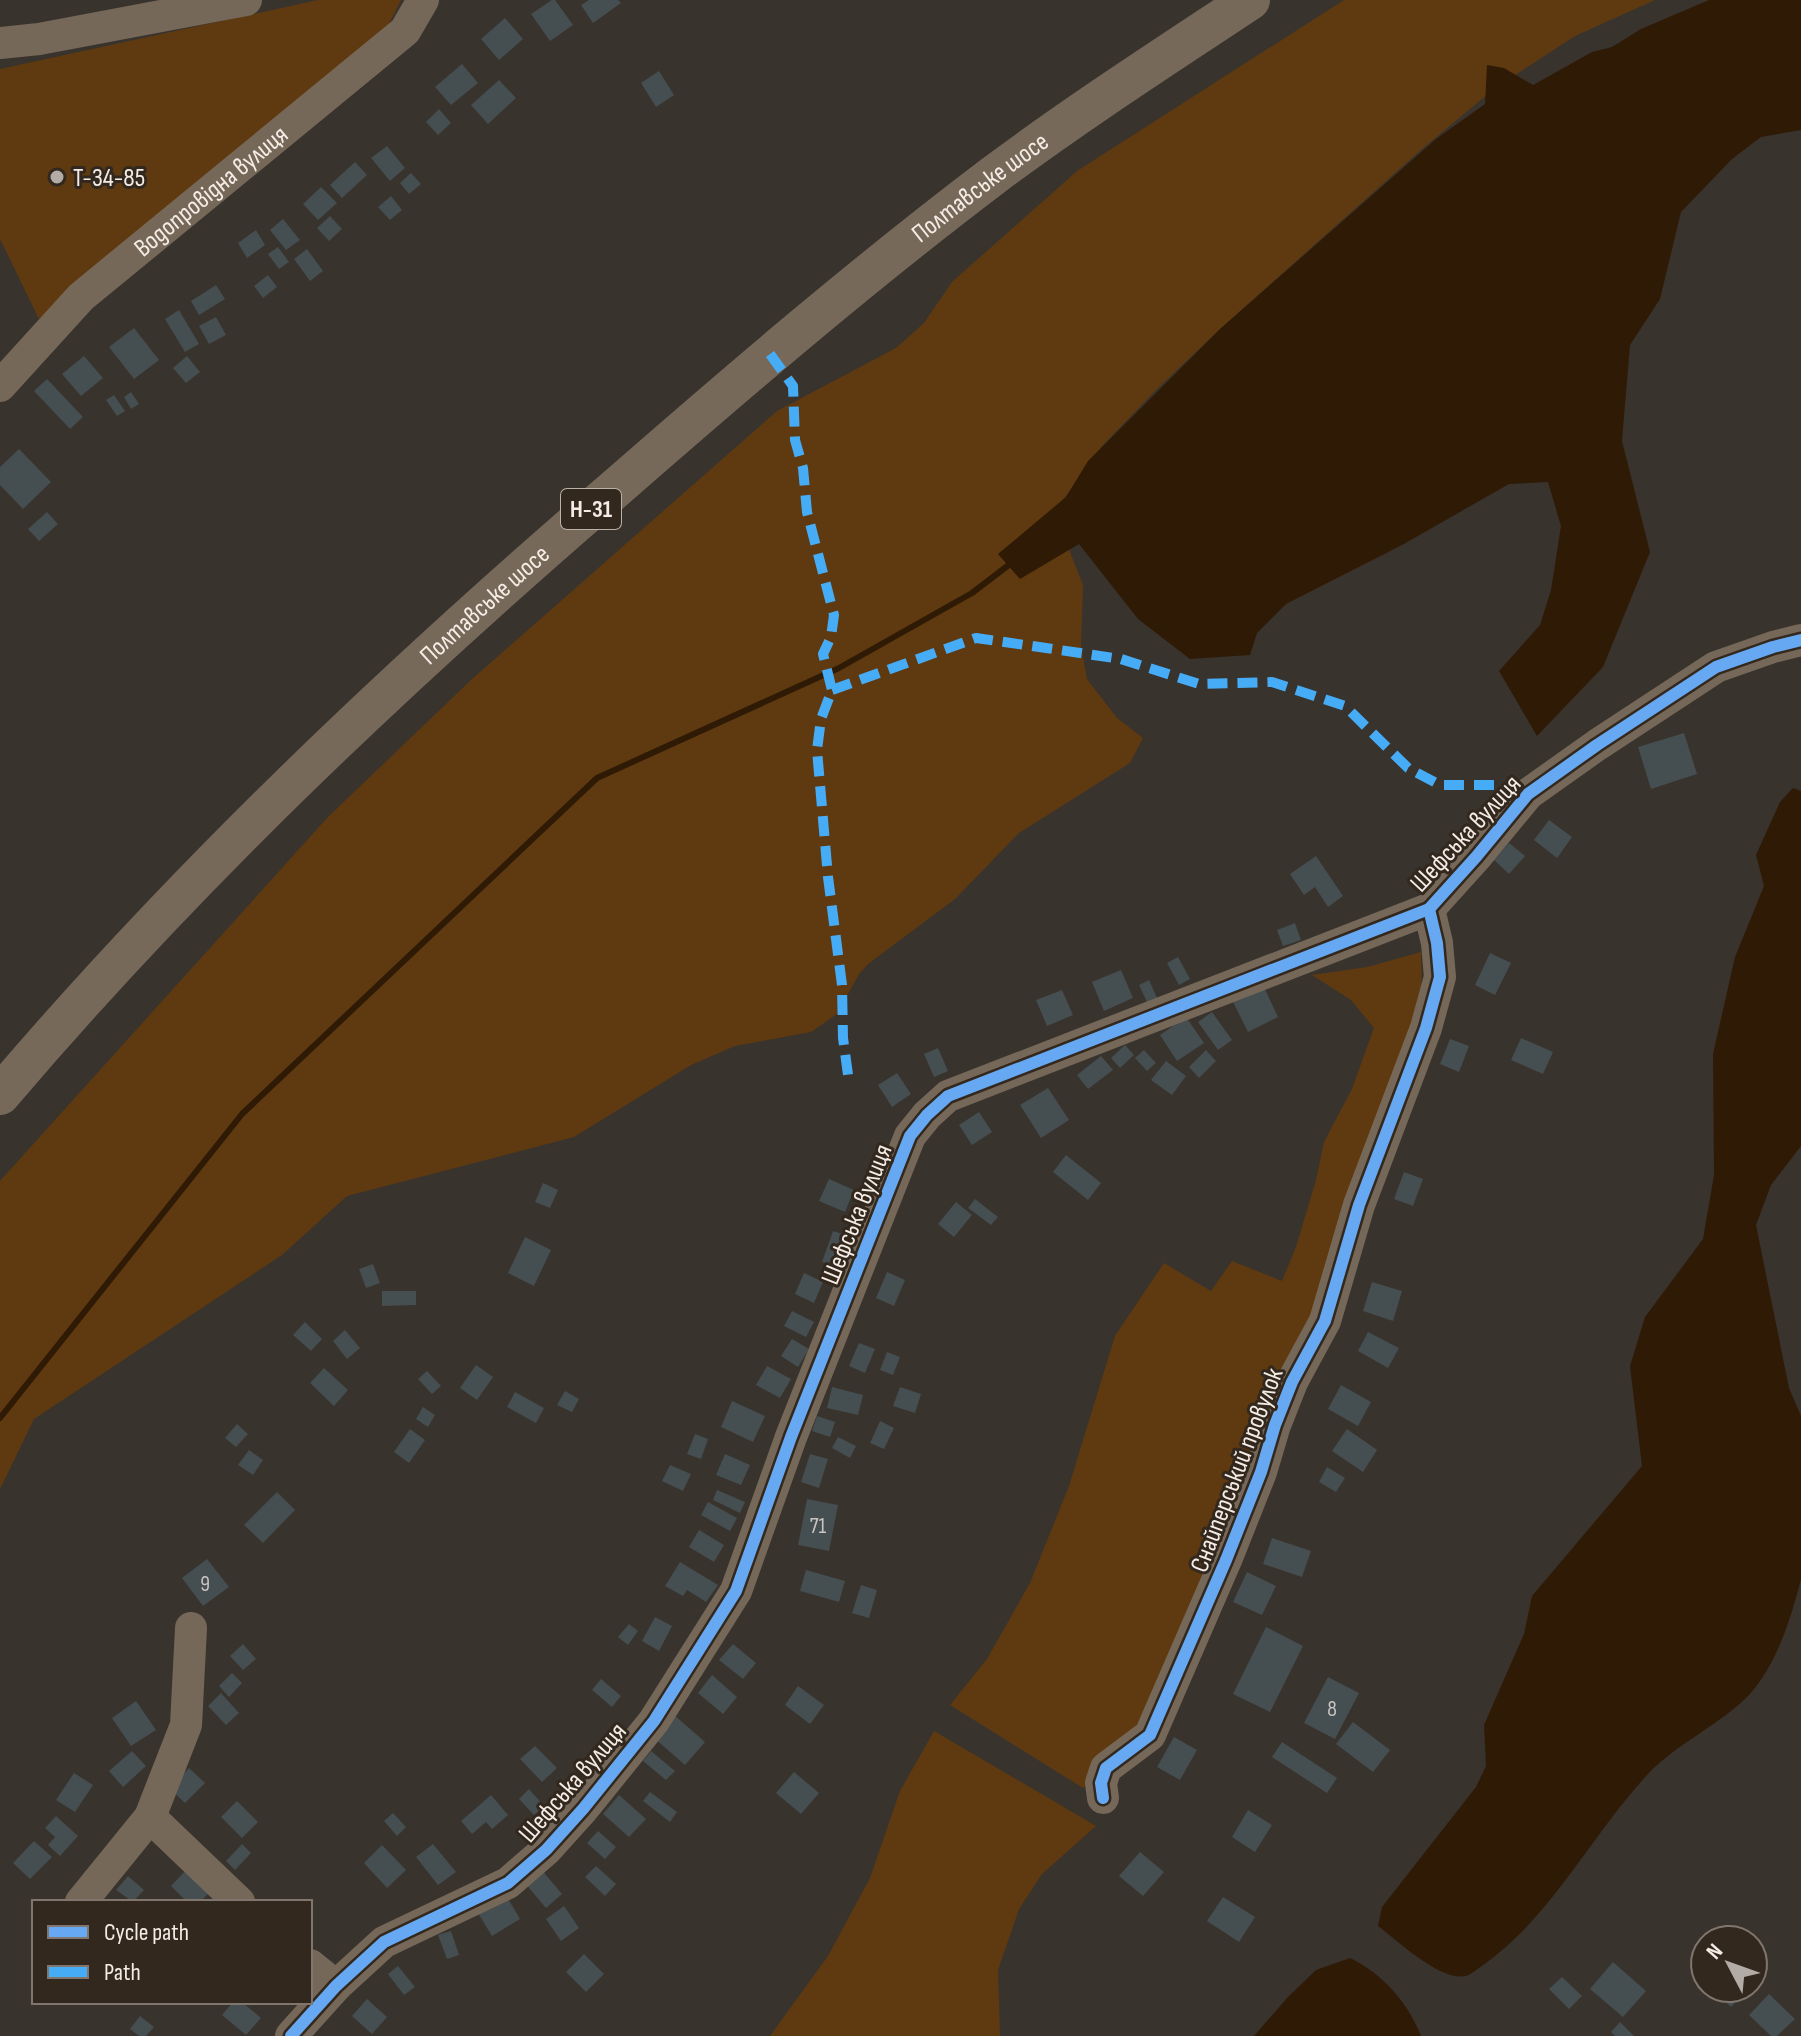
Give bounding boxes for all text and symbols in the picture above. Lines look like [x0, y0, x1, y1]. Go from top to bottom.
street label: Водопровідна вулиця [128, 120, 295, 264]
street label: Полтавське шосе [906, 126, 1055, 250]
place label: Т-34-85 [73, 163, 145, 194]
marker: Т-34-85 [48, 168, 66, 186]
road number: Н-31 [561, 489, 621, 529]
street label: Полтавське шосе [414, 539, 556, 672]
street label: Шефська вулиця [1404, 769, 1528, 899]
street label: Шефська вулиця [815, 1140, 900, 1289]
street label: Снайперський провулок [1184, 1364, 1291, 1577]
house number: 71 [810, 1513, 827, 1540]
house number: 9 [200, 1571, 210, 1598]
house number: 8 [1327, 1696, 1337, 1723]
street label: Шефська вулиця [513, 1717, 634, 1849]
legend [32, 1900, 312, 2004]
text: Cycle path [104, 1918, 189, 1947]
north arrow [1689, 1924, 1769, 2004]
text: N [1701, 1939, 1729, 1965]
text: Path [104, 1958, 141, 1987]

